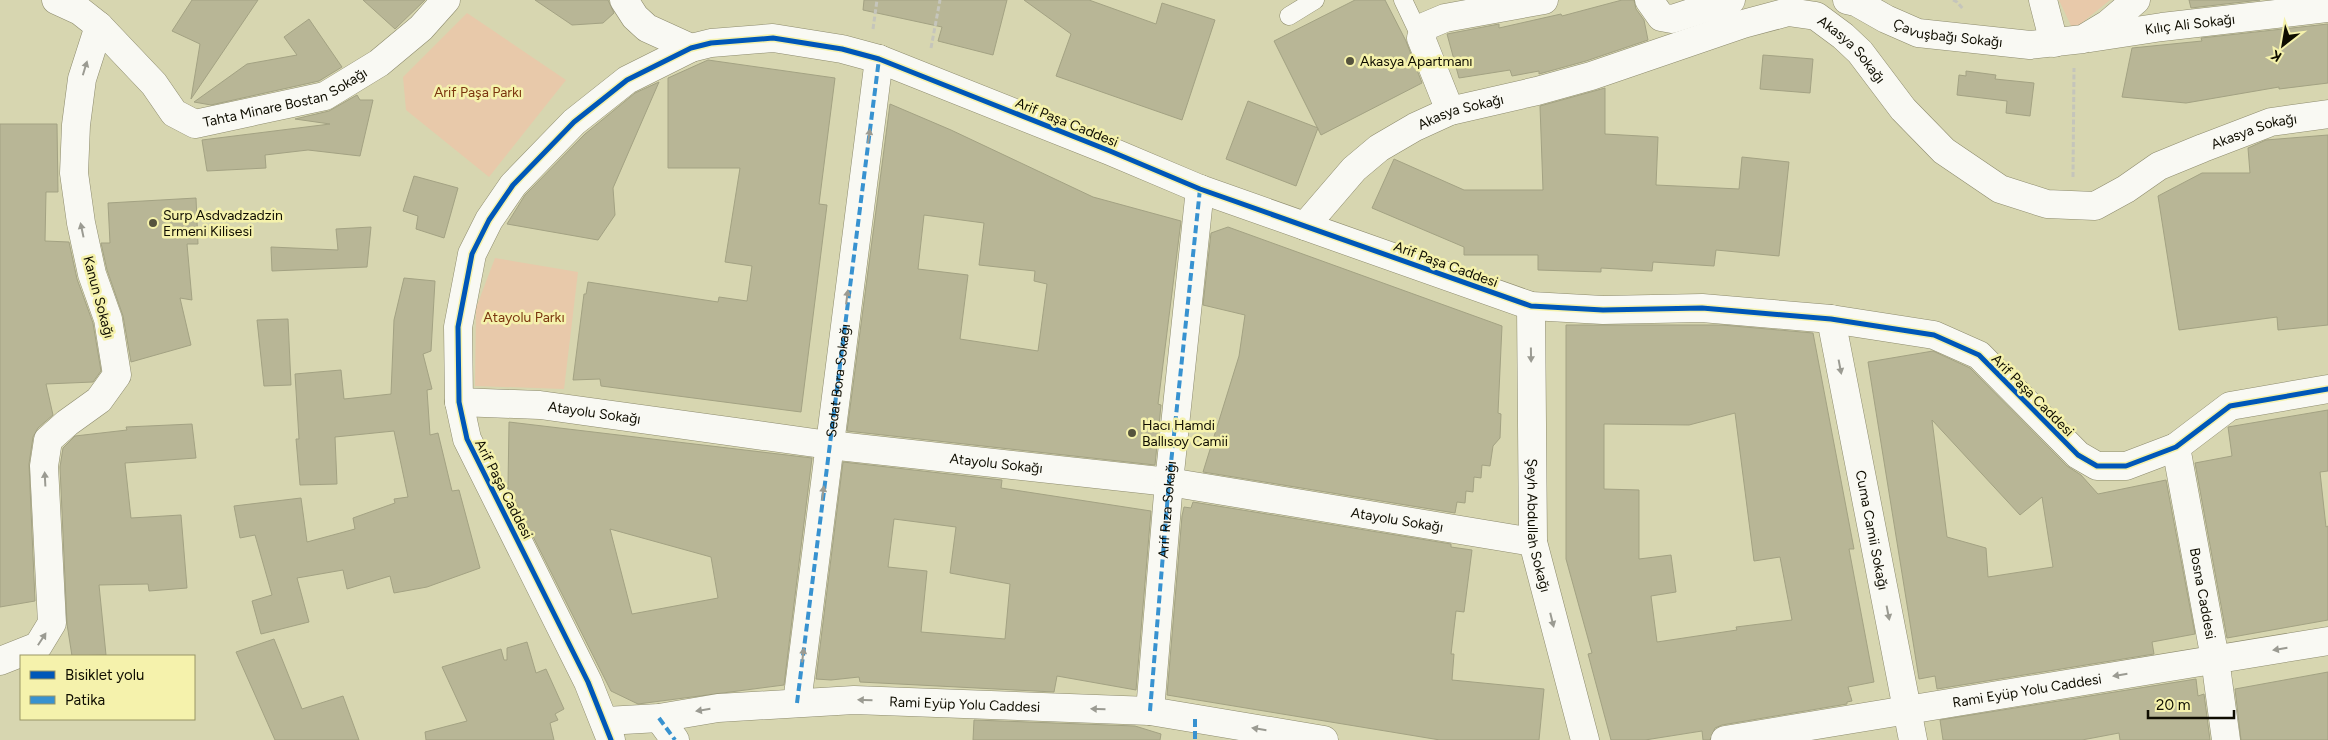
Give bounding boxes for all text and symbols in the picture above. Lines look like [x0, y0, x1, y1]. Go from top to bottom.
street label: Kılıç Ali Sokağı [2144, 11, 2236, 38]
street label: Akasya Sokağı [1814, 12, 1889, 87]
street label: Çavuşbağı Sokağı [1890, 15, 2003, 51]
north arrow [2258, 20, 2308, 70]
text: K [2268, 46, 2285, 65]
place label: Akasya Apartmanı [1360, 53, 1473, 70]
marker: Akasya Apartmanı [1344, 55, 1356, 67]
one-way arrow [82, 61, 90, 76]
street label: Tahta Minare Bostan Sokağı [201, 64, 370, 131]
park label: Arif Paşa Parkı [434, 84, 522, 101]
street label: Akasya Sokağı [1415, 91, 1505, 134]
street label: Arif Paşa Caddesi [1013, 94, 1121, 151]
street label: Akasya Sokağı [2209, 110, 2298, 153]
one-way arrow [865, 128, 873, 144]
place label: Surp Asdvadzadzin Ermeni Kilisesi [163, 207, 283, 240]
marker: Surp Asdvadzadzin Ermeni Kilisesi [147, 217, 159, 229]
one-way arrow [78, 222, 86, 237]
street label: Arif Paşa Caddesi [1392, 238, 1500, 291]
street label: Kanun Sokağı [79, 254, 118, 340]
one-way arrow [844, 289, 852, 305]
park label: Atayolu Parkı [483, 309, 565, 326]
street label: Sedat Bora Sokağı [823, 323, 854, 438]
one-way arrow [1527, 347, 1535, 363]
street label: Arif Paşa Caddesi [1988, 351, 2077, 440]
one-way arrow [1837, 360, 1845, 376]
street label: Atayolu Sokağı [547, 398, 642, 428]
place label: Hacı Hamdi Ballısoy Camii [1142, 417, 1228, 450]
marker: Hacı Hamdi Ballısoy Camii [1126, 427, 1138, 439]
street label: Arif Paşa Caddesi [471, 437, 536, 542]
street label: Atayolu Sokağı [949, 450, 1044, 477]
street label: Şeyh Abdullah Sokağı [1523, 458, 1554, 594]
street label: Arif Rıza Sokağı [1155, 460, 1180, 559]
street label: Cuma Camii Sokağı [1852, 469, 1892, 591]
one-way arrow [40, 471, 48, 487]
one-way arrow [819, 485, 827, 501]
street label: Atayolu Sokağı [1350, 504, 1445, 536]
street label: Bosna Caddesi [2186, 546, 2219, 641]
one-way arrow [1885, 605, 1893, 621]
one-way arrow [1548, 613, 1556, 628]
one-way arrow [37, 632, 46, 645]
one-way arrow [2272, 645, 2288, 653]
one-way arrow [799, 646, 807, 662]
legend [20, 655, 195, 720]
text: Bisiklet yolu [65, 666, 144, 684]
street label: Rami Eyüp Yolu Caddesi [1951, 670, 2103, 712]
one-way arrow [2111, 672, 2127, 680]
scale bar [2148, 688, 2234, 720]
text: Patika [65, 691, 105, 709]
street label: Rami Eyüp Yolu Caddesi [889, 693, 1041, 716]
one-way arrow [857, 696, 873, 704]
text: 20 m [2156, 696, 2190, 714]
one-way arrow [1089, 705, 1105, 713]
one-way arrow [695, 707, 711, 715]
one-way arrow [1250, 725, 1266, 733]

